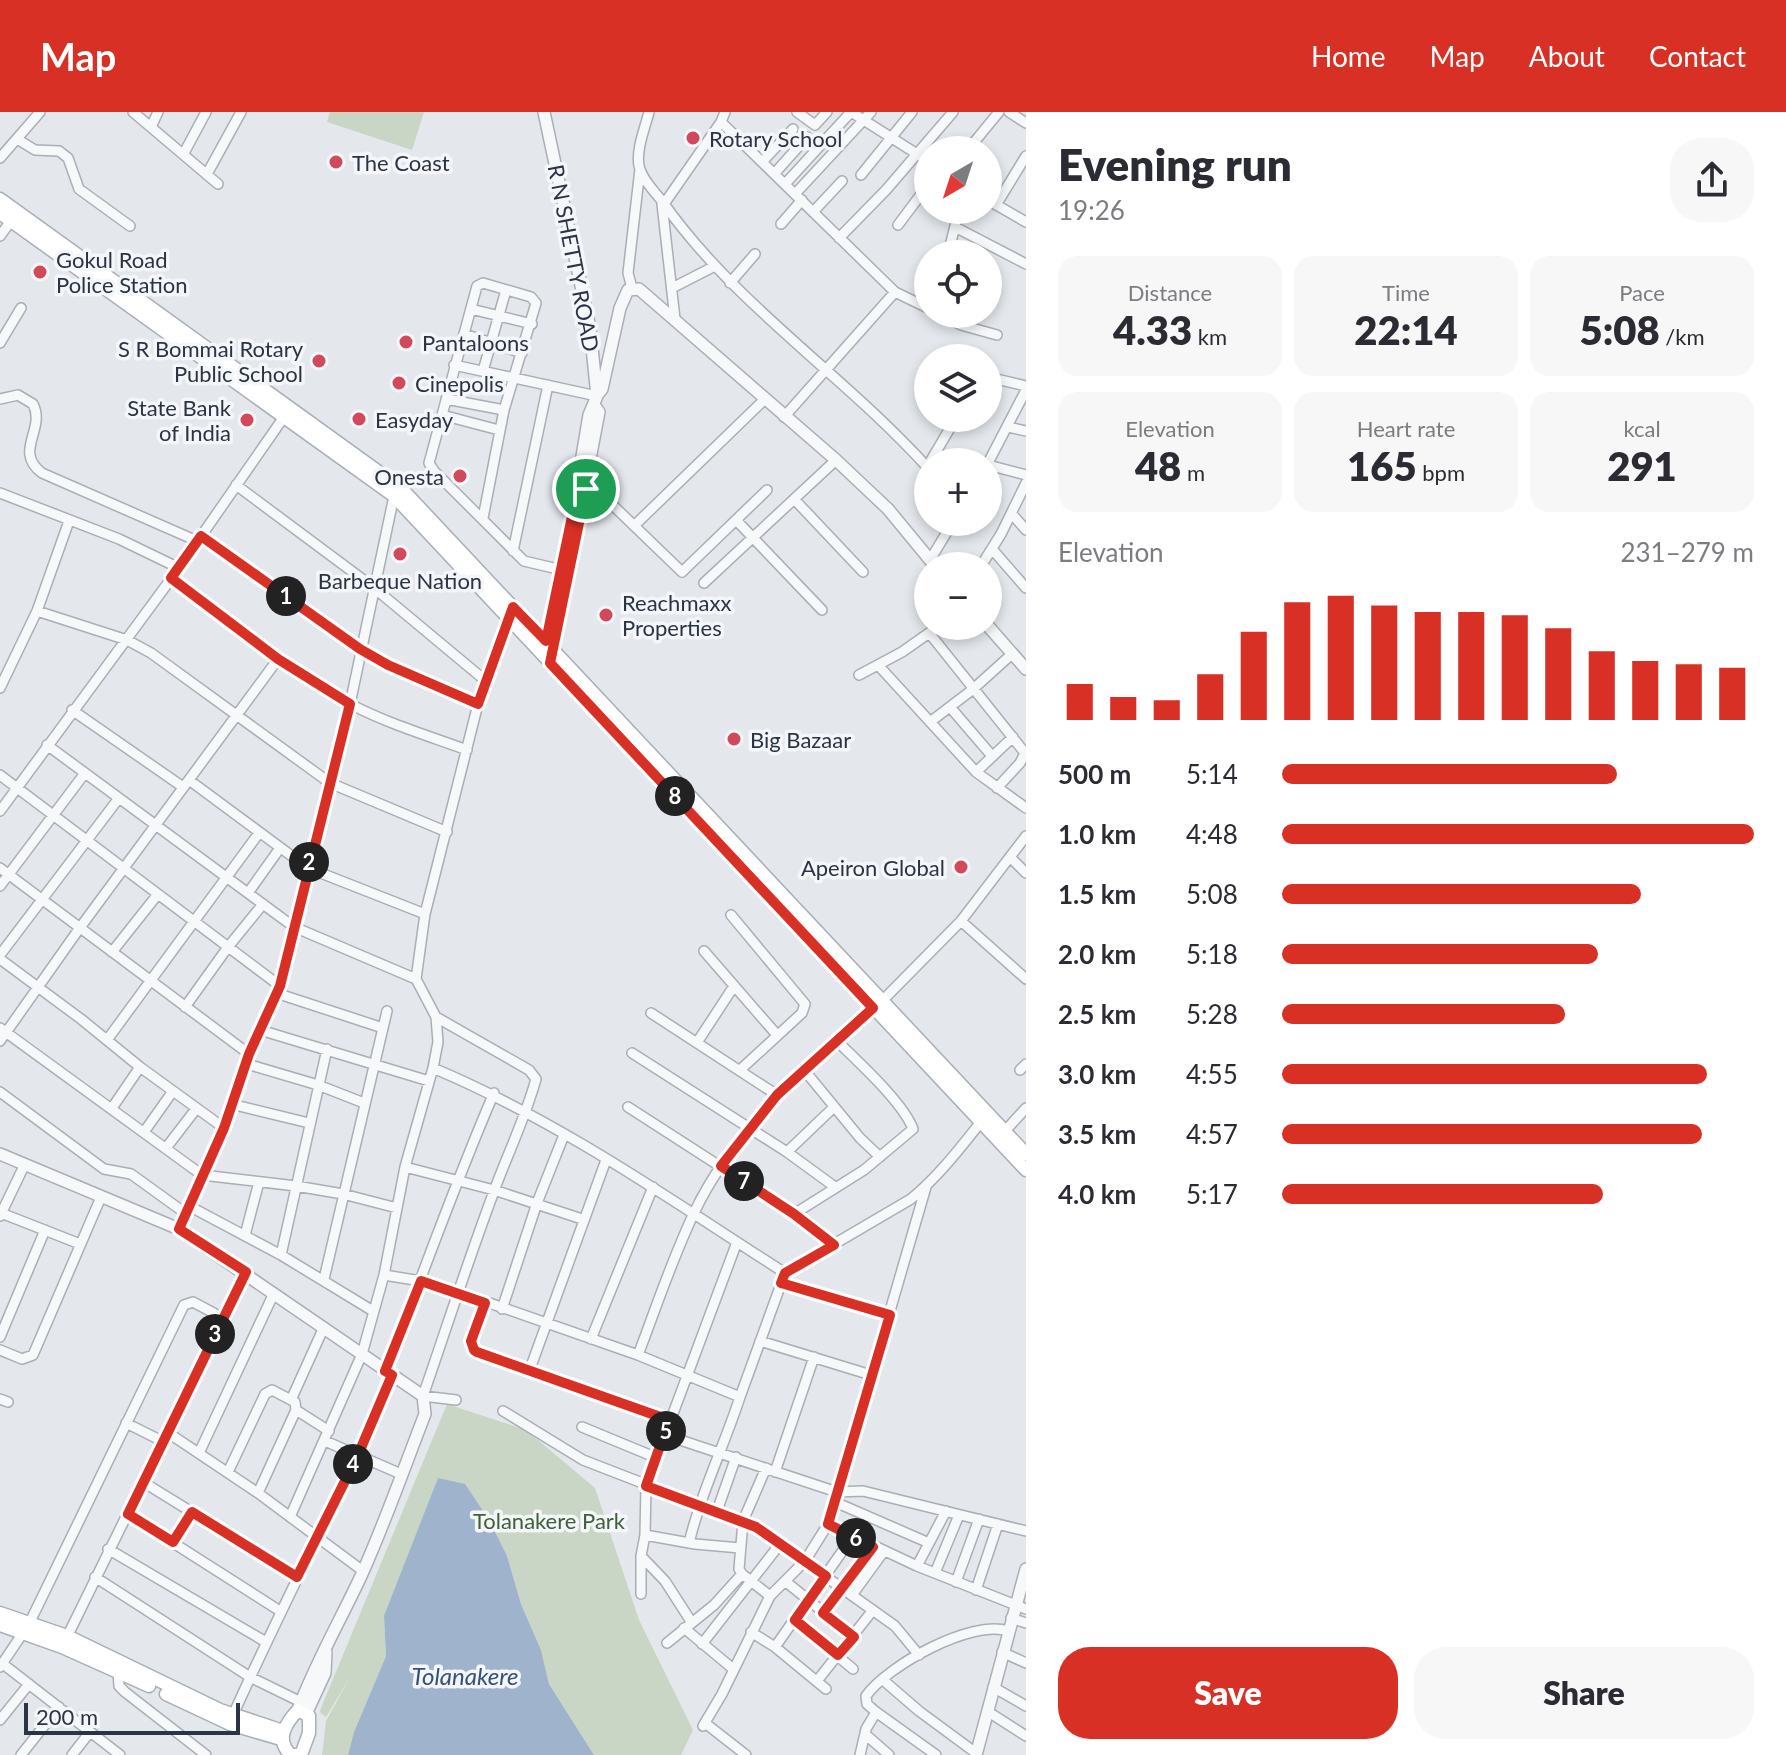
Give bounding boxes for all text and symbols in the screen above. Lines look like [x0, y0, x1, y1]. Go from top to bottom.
text: Map [40, 33, 116, 79]
text: Home [1311, 39, 1386, 73]
text: Map [1430, 39, 1485, 73]
text: About [1529, 39, 1605, 73]
text: Contact [1649, 39, 1746, 73]
place label: Rotary School [709, 125, 842, 152]
marker: Rotary School [684, 129, 702, 147]
north arrow [914, 136, 1002, 224]
map controls [914, 136, 1002, 640]
text: Evening run [1058, 138, 1292, 190]
button: share [1670, 138, 1754, 222]
place label: The Coast [352, 149, 450, 176]
marker: The Coast [327, 153, 345, 171]
street label: R N SHETTY ROAD [543, 162, 605, 354]
text: 19:26 [1058, 194, 1125, 226]
button: locate [914, 240, 1002, 328]
place label: Gokul Road Police Station [56, 246, 188, 298]
marker: Gokul Road Police Station [31, 263, 49, 281]
text: Distance [1128, 279, 1212, 306]
text: Time [1382, 279, 1430, 306]
text: Pace [1619, 279, 1665, 306]
text: 4.33 [1113, 306, 1192, 354]
text: 22:14 [1354, 306, 1458, 354]
text: 5:08 [1579, 306, 1660, 354]
text: km [1192, 323, 1227, 350]
text: /km [1660, 323, 1705, 350]
place label: Pantaloons [422, 329, 529, 356]
marker: Pantaloons [397, 333, 415, 351]
place label: S R Bommai Rotary Public School [118, 335, 304, 387]
button: layers [914, 344, 1002, 432]
marker: S R Bommai Rotary Public School [310, 352, 328, 370]
place label: Cinepolis [415, 370, 504, 397]
marker: Cinepolis [390, 374, 408, 392]
place label: State Bank of India [127, 394, 232, 446]
place label: Easyday [375, 406, 454, 433]
marker: Easyday [350, 410, 368, 428]
marker: State Bank of India [238, 411, 256, 429]
text: Elevation [1125, 415, 1215, 442]
text: Heart rate [1357, 415, 1455, 442]
text: kcal [1623, 415, 1661, 442]
text: 48 [1135, 442, 1181, 490]
text: 165 [1347, 442, 1417, 490]
text: 291 [1607, 442, 1677, 490]
button: + [914, 448, 1002, 536]
pin [552, 455, 620, 523]
text: m [1181, 459, 1205, 486]
text: bpm [1417, 459, 1465, 486]
place label: Onesta [374, 463, 444, 490]
marker: Onesta [451, 467, 469, 485]
icon: arrive [564, 467, 608, 511]
text: Elevation [1058, 536, 1164, 568]
text: 231–279 m [1620, 536, 1754, 568]
marker: Barbeque Nation [391, 545, 409, 563]
button: − [914, 552, 1002, 640]
place label: Barbeque Nation [318, 567, 482, 594]
pin: 1 [266, 576, 306, 616]
text: 1 [280, 582, 292, 609]
place label: Reachmaxx Properties [622, 589, 731, 641]
marker: Reachmaxx Properties [597, 606, 615, 624]
place label: Big Bazaar [750, 726, 851, 753]
marker: Big Bazaar [725, 730, 743, 748]
text: 500 m [1058, 758, 1131, 790]
text: 5:14 [1186, 758, 1238, 790]
pin: 8 [655, 776, 695, 816]
text: 8 [669, 782, 681, 809]
text: 1.0 km [1058, 818, 1136, 850]
text: 4:48 [1186, 818, 1238, 850]
pin: 2 [289, 842, 329, 882]
text: 2 [303, 848, 315, 875]
place label: Apeiron Global [801, 854, 945, 881]
marker: Apeiron Global [952, 858, 970, 876]
text: 1.5 km [1058, 878, 1136, 910]
text: 5:08 [1186, 878, 1238, 910]
text: 2.0 km [1058, 938, 1136, 970]
text: 5:18 [1186, 938, 1238, 970]
text: 2.5 km [1058, 998, 1136, 1030]
text: 5:28 [1186, 998, 1238, 1030]
text: 3.0 km [1058, 1058, 1136, 1090]
text: 4:55 [1186, 1058, 1238, 1090]
text: 3.5 km [1058, 1118, 1136, 1150]
text: 4:57 [1186, 1118, 1238, 1150]
pin: 7 [724, 1161, 764, 1201]
text: 7 [738, 1167, 750, 1194]
text: 4.0 km [1058, 1178, 1136, 1210]
text: 5:17 [1186, 1178, 1238, 1210]
pin: 3 [195, 1314, 235, 1354]
text: 3 [209, 1320, 221, 1347]
pin: 5 [646, 1411, 686, 1451]
text: 5 [660, 1417, 672, 1444]
pin: 4 [333, 1444, 373, 1484]
text: 4 [347, 1450, 359, 1477]
park label: Tolanakere Park [473, 1507, 626, 1534]
pin: 6 [836, 1518, 876, 1558]
text: 6 [850, 1524, 862, 1551]
button: Save [1058, 1647, 1398, 1739]
button: Share [1414, 1647, 1754, 1739]
water label: Tolanakere [411, 1661, 519, 1690]
scale bar [24, 1699, 240, 1735]
text: 200 m [36, 1703, 98, 1730]

